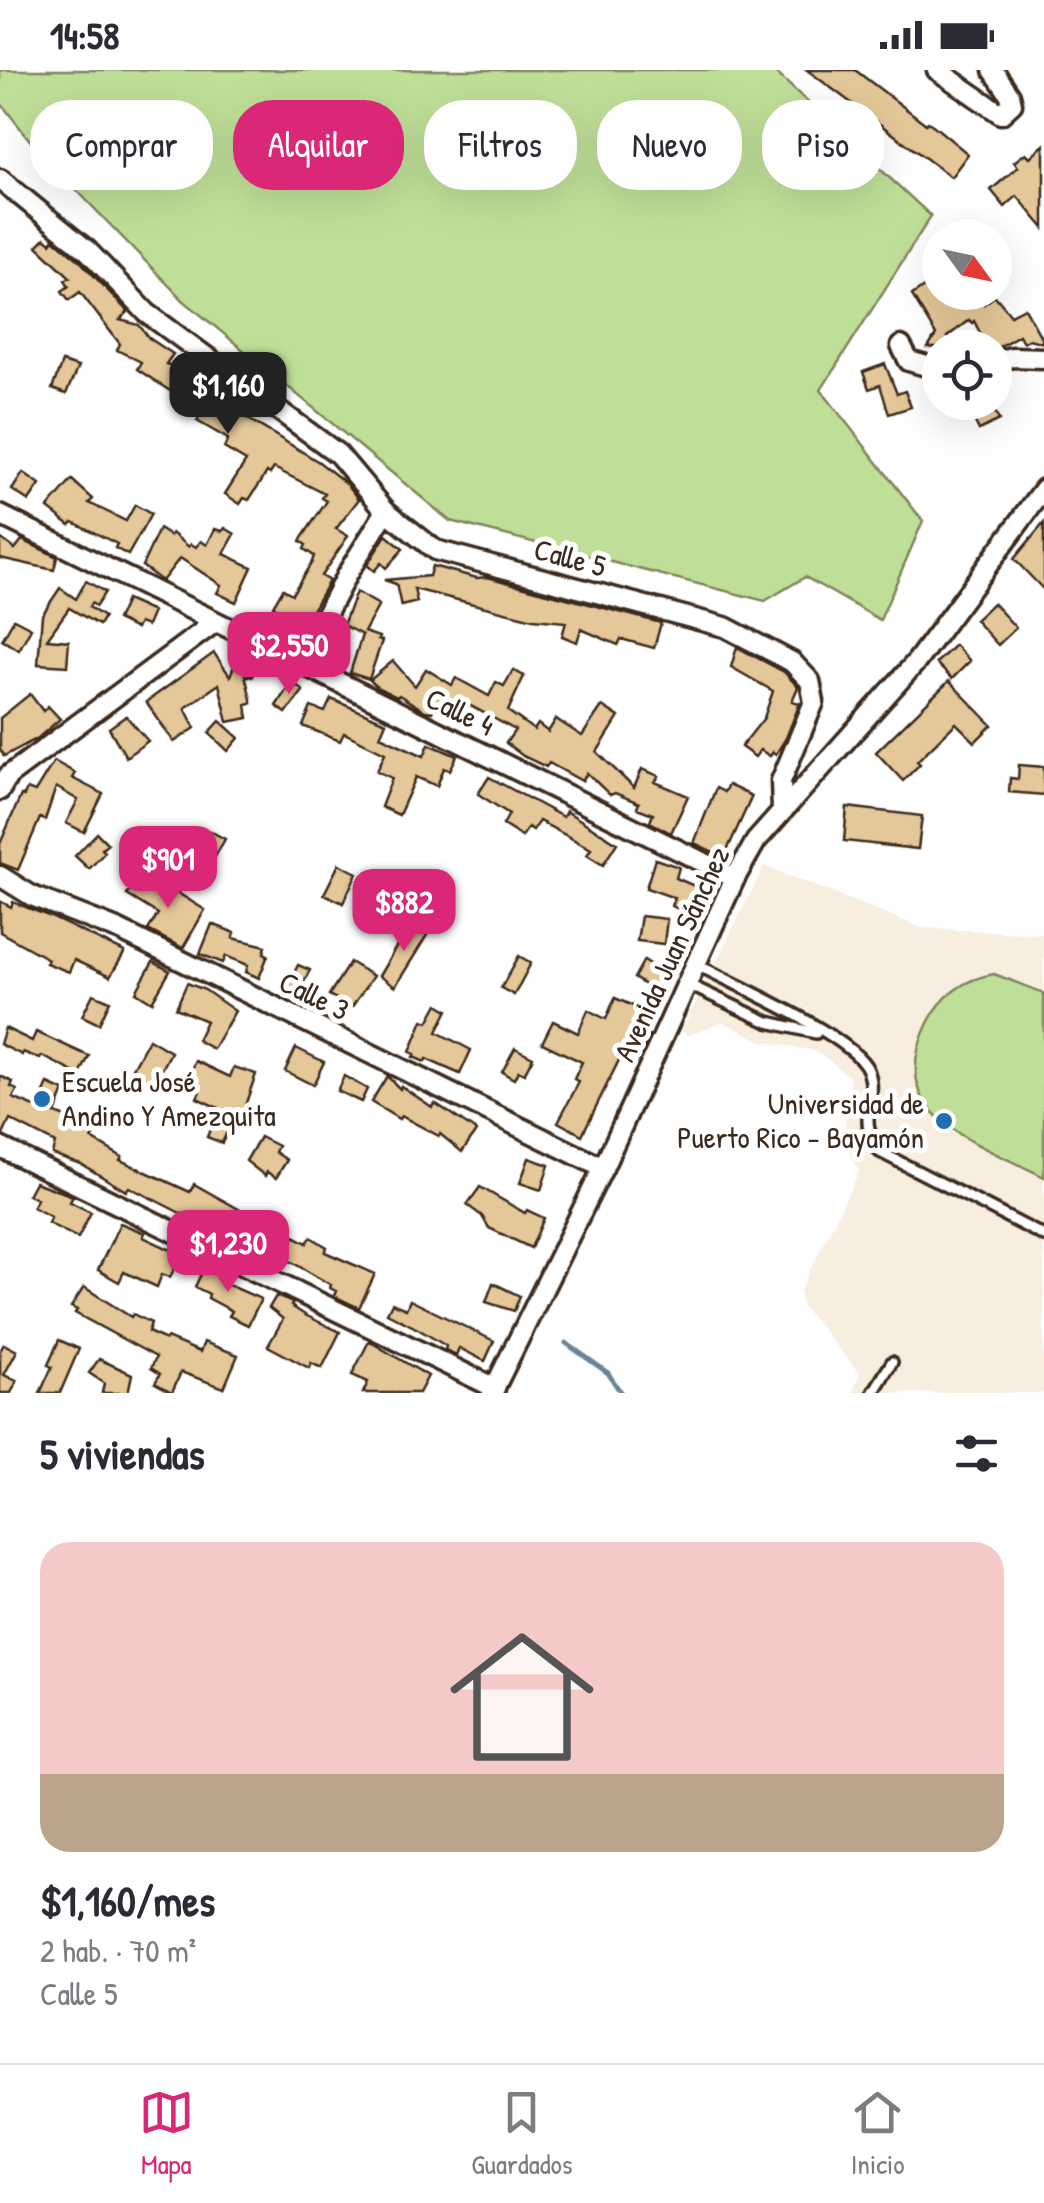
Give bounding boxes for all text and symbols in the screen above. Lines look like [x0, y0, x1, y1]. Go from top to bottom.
text: 14:58 [50, 9, 119, 61]
chip: Comprar [30, 100, 213, 190]
chip: Alquilar [233, 100, 404, 190]
chip: Filtros [424, 100, 577, 190]
chip: Nuevo [597, 100, 742, 190]
chip: Piso [762, 100, 884, 190]
north arrow [922, 220, 1012, 310]
map controls [922, 220, 1012, 420]
button: locate [922, 330, 1012, 420]
pin: $1,160 [147, 352, 309, 437]
text: $1,160 [191, 363, 265, 406]
street label: Calle 5 [530, 528, 611, 586]
pin: $2,550 [208, 612, 370, 697]
text: $2,550 [249, 623, 329, 666]
street label: Calle 4 [420, 678, 501, 745]
pin: $901 [109, 826, 227, 911]
text: $901 [141, 837, 195, 880]
street label: Avenida Juan Sánchez [604, 840, 738, 1067]
pin: $882 [345, 869, 463, 954]
text: $882 [375, 880, 433, 923]
street label: Calle 3 [273, 961, 356, 1029]
place label: Escuela José Andino Y Amezquita [62, 1061, 276, 1135]
place label: Universidad de Puerto Rico - Bayamón [677, 1083, 924, 1157]
marker: Escuela José Andino Y Amezquita [31, 1088, 53, 1110]
marker: Universidad de Puerto Rico - Bayamón [933, 1110, 955, 1132]
pin: $1,230 [147, 1210, 309, 1295]
text: $1,230 [189, 1221, 267, 1264]
text: 5 viviendas [40, 1425, 205, 1482]
icon: filters [949, 1426, 1004, 1481]
icon: home [432, 1607, 612, 1787]
text: $1,160/mes [40, 1872, 215, 1929]
text: 2 hab. · 70 m² [40, 1929, 196, 1972]
text: Calle 5 [40, 1972, 118, 2015]
tab: Mapa [139, 2085, 194, 2183]
tab: Guardados [471, 2085, 573, 2183]
tab: Inicio [850, 2085, 905, 2183]

